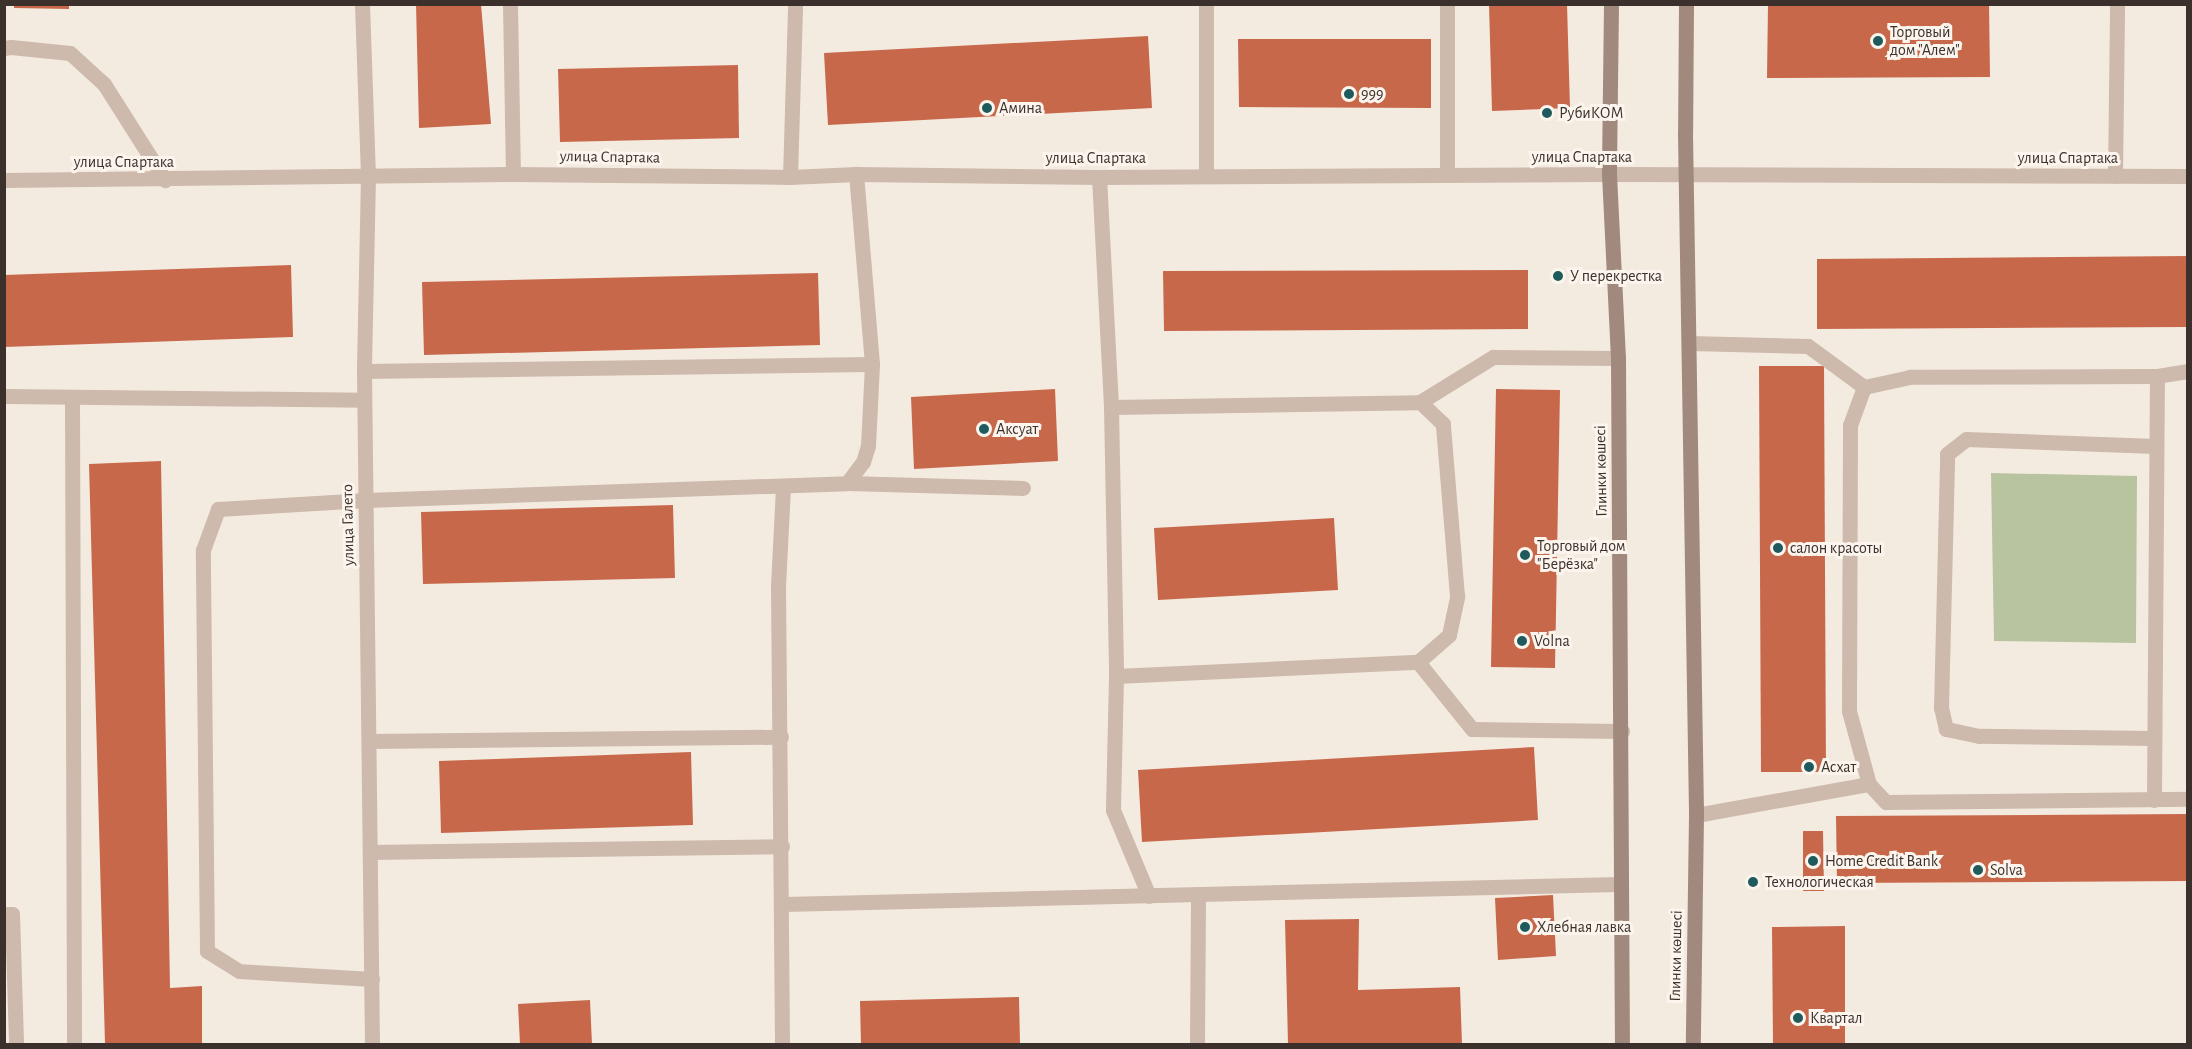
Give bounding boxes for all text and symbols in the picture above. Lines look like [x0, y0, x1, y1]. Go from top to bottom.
place label: Торговый дом "Алем" [1890, 22, 1960, 60]
marker: Торговый дом "Алем" [1871, 34, 1885, 48]
place label: 999 [1361, 84, 1384, 104]
marker: 999 [1342, 87, 1356, 101]
place label: Амина [999, 98, 1042, 118]
marker: Амина [980, 101, 994, 115]
place label: РубиКОМ [1559, 103, 1624, 123]
marker: РубиКОМ [1540, 106, 1554, 120]
street label: улица Спартака [560, 147, 660, 167]
street label: улица Спартака [1532, 147, 1632, 167]
street label: улица Спартака [1046, 148, 1146, 168]
street label: улица Спартака [2018, 148, 2118, 168]
street label: улица Спартака [74, 152, 174, 172]
place label: У перекрестка [1570, 266, 1662, 286]
marker: У перекрестка [1551, 269, 1565, 283]
place label: Аксуат [996, 419, 1038, 439]
marker: Аксуат [977, 422, 991, 436]
street label: Глинки көшесі [1591, 425, 1611, 517]
street label: улица Галето [338, 484, 358, 566]
place label: Торговый дом "Берёзка" [1537, 536, 1626, 574]
place label: салон красоты [1790, 538, 1882, 558]
marker: салон красоты [1771, 541, 1785, 555]
marker: Торговый дом "Берёзка" [1518, 548, 1532, 562]
place label: Volna [1534, 631, 1570, 651]
marker: Volna [1515, 634, 1529, 648]
place label: Асхат [1821, 757, 1856, 777]
marker: Асхат [1802, 760, 1816, 774]
place label: Home Credit Bank [1825, 851, 1938, 871]
marker: Home Credit Bank [1806, 854, 1820, 868]
place label: Solva [1990, 860, 2023, 880]
marker: Solva [1971, 863, 1985, 877]
place label: Технологическая [1765, 872, 1874, 892]
marker: Технологическая [1746, 875, 1760, 889]
street label: Глинки көшесі [1666, 910, 1686, 1002]
place label: Хлебная лавка [1537, 917, 1631, 937]
marker: Хлебная лавка [1518, 920, 1532, 934]
place label: Квартал [1810, 1008, 1862, 1028]
marker: Квартал [1791, 1011, 1805, 1025]

